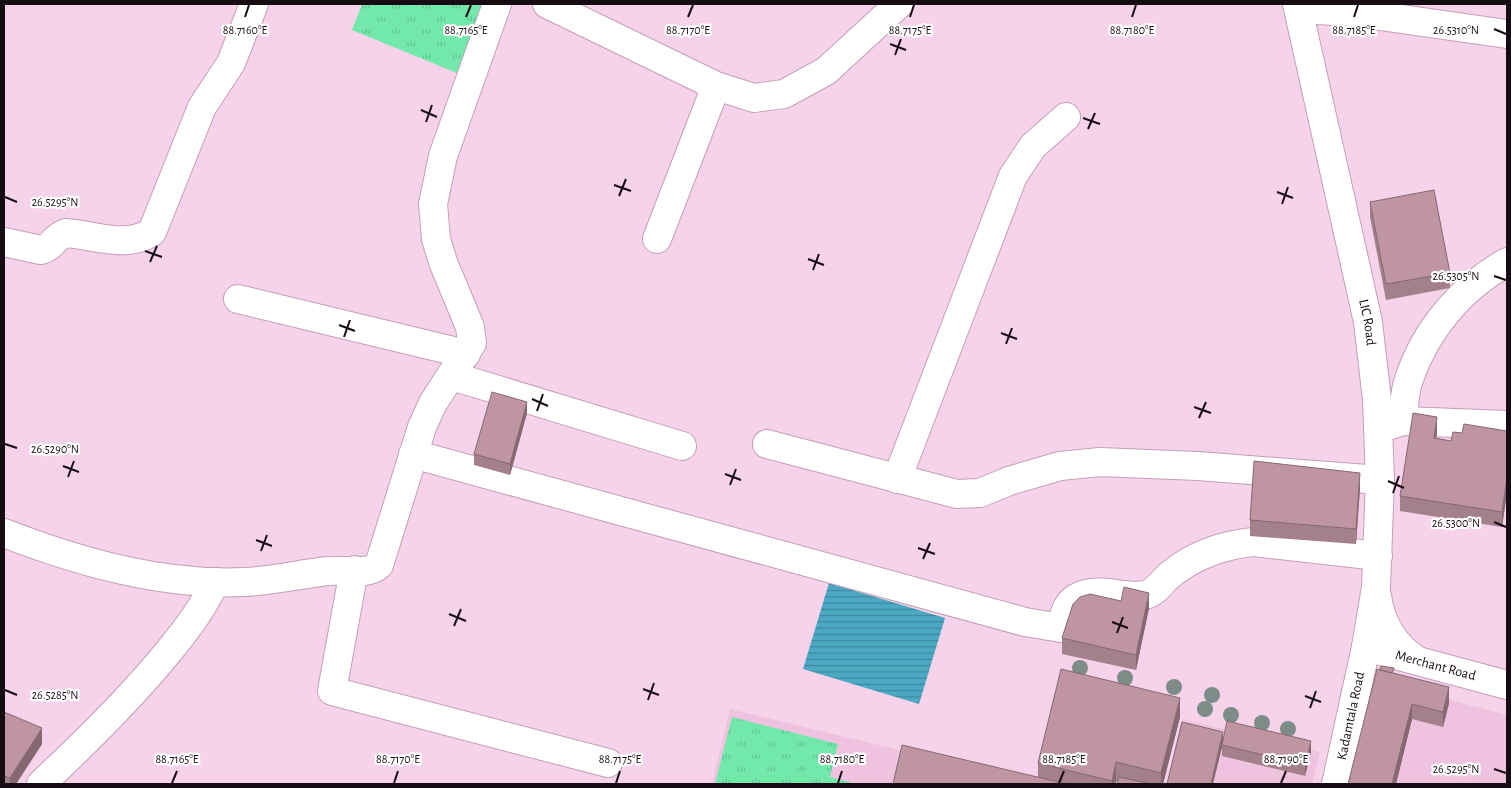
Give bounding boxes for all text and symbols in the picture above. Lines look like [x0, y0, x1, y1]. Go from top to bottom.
text: 88.7160°E [223, 24, 267, 36]
text: 88.7165°E [444, 24, 488, 36]
text: 88.7170°E [666, 24, 710, 36]
text: 88.7175°E [889, 24, 932, 36]
text: 88.7180°E [1110, 24, 1154, 36]
text: 88.7185°E [1332, 24, 1376, 36]
text: 26.5310°N [1433, 24, 1479, 36]
text: 26.5295°N [32, 196, 78, 208]
text: 26.5305°N [1433, 270, 1479, 282]
street label: LIC Road [1356, 298, 1378, 346]
text: 26.5290°N [31, 443, 79, 455]
text: 26.5300°N [1432, 517, 1480, 529]
street label: Merchant Road [1394, 648, 1477, 683]
street label: Kadamtala Road [1335, 671, 1367, 761]
text: 26.5285°N [32, 689, 78, 701]
text: 88.7165°E [155, 753, 199, 765]
text: 88.7170°E [376, 753, 420, 765]
text: 88.7175°E [599, 753, 642, 765]
text: 88.7180°E [820, 753, 864, 765]
text: 88.7185°E [1042, 753, 1086, 765]
text: 88.7190°E [1264, 753, 1308, 765]
text: 26.5295°N [1433, 763, 1479, 775]

